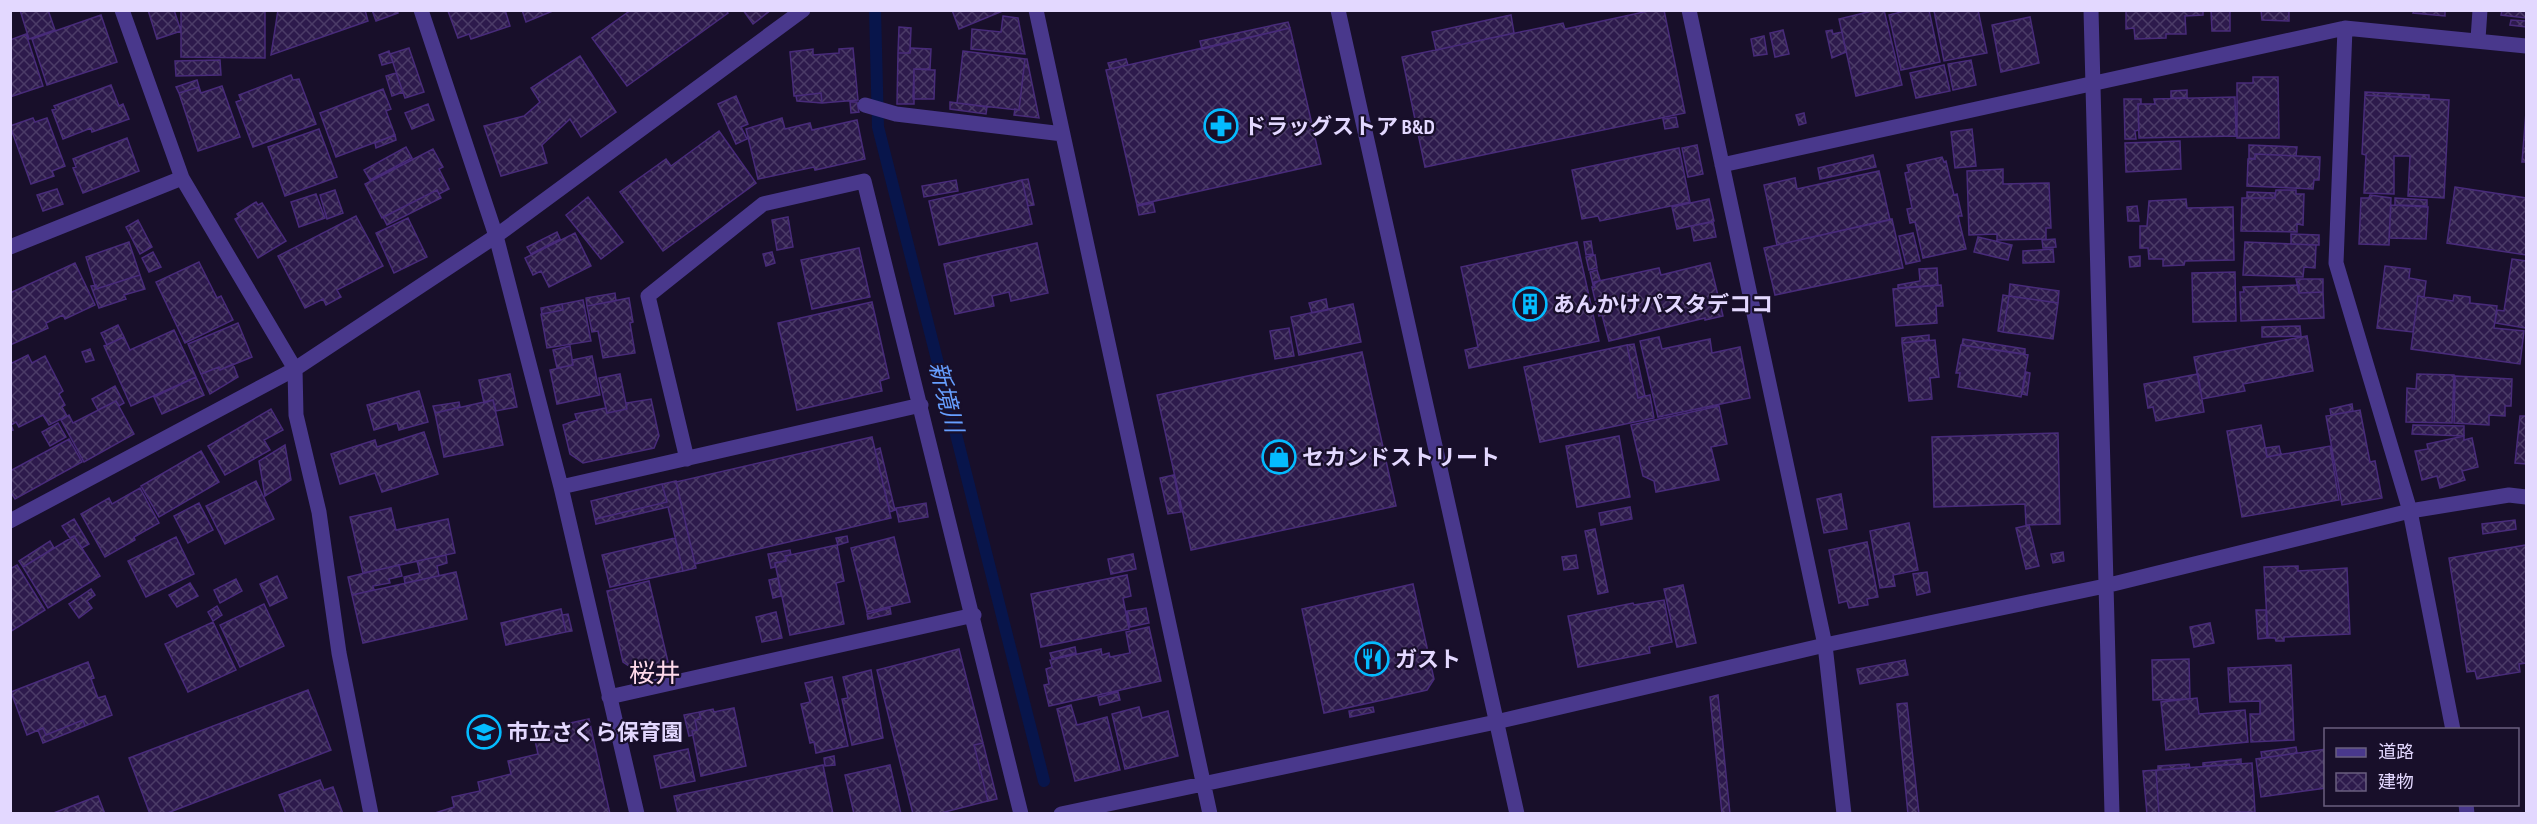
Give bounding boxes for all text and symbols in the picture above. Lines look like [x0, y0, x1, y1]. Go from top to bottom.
pharmacy icon: ドラッグストア B&D [1203, 108, 1239, 144]
place label: ドラッグストア B&D [1244, 114, 1435, 141]
building icon: あんかけパスタデココ [1512, 286, 1548, 322]
place label: あんかけパスタデココ [1553, 292, 1773, 319]
water label: 新境川 [923, 359, 969, 438]
shop icon: セカンドストリート [1261, 439, 1297, 475]
place label: セカンドストリート [1302, 445, 1500, 472]
restaurant icon: ガスト [1354, 641, 1390, 677]
place label: ガスト [1395, 647, 1461, 674]
district label: 桜井 [629, 659, 681, 690]
school or university icon: 市立さくら保育園 [466, 714, 502, 750]
place label: 市立さくら保育園 [507, 720, 683, 747]
legend [2324, 728, 2519, 806]
text: 道路 [2378, 742, 2414, 763]
text: 建物 [2378, 772, 2414, 793]

